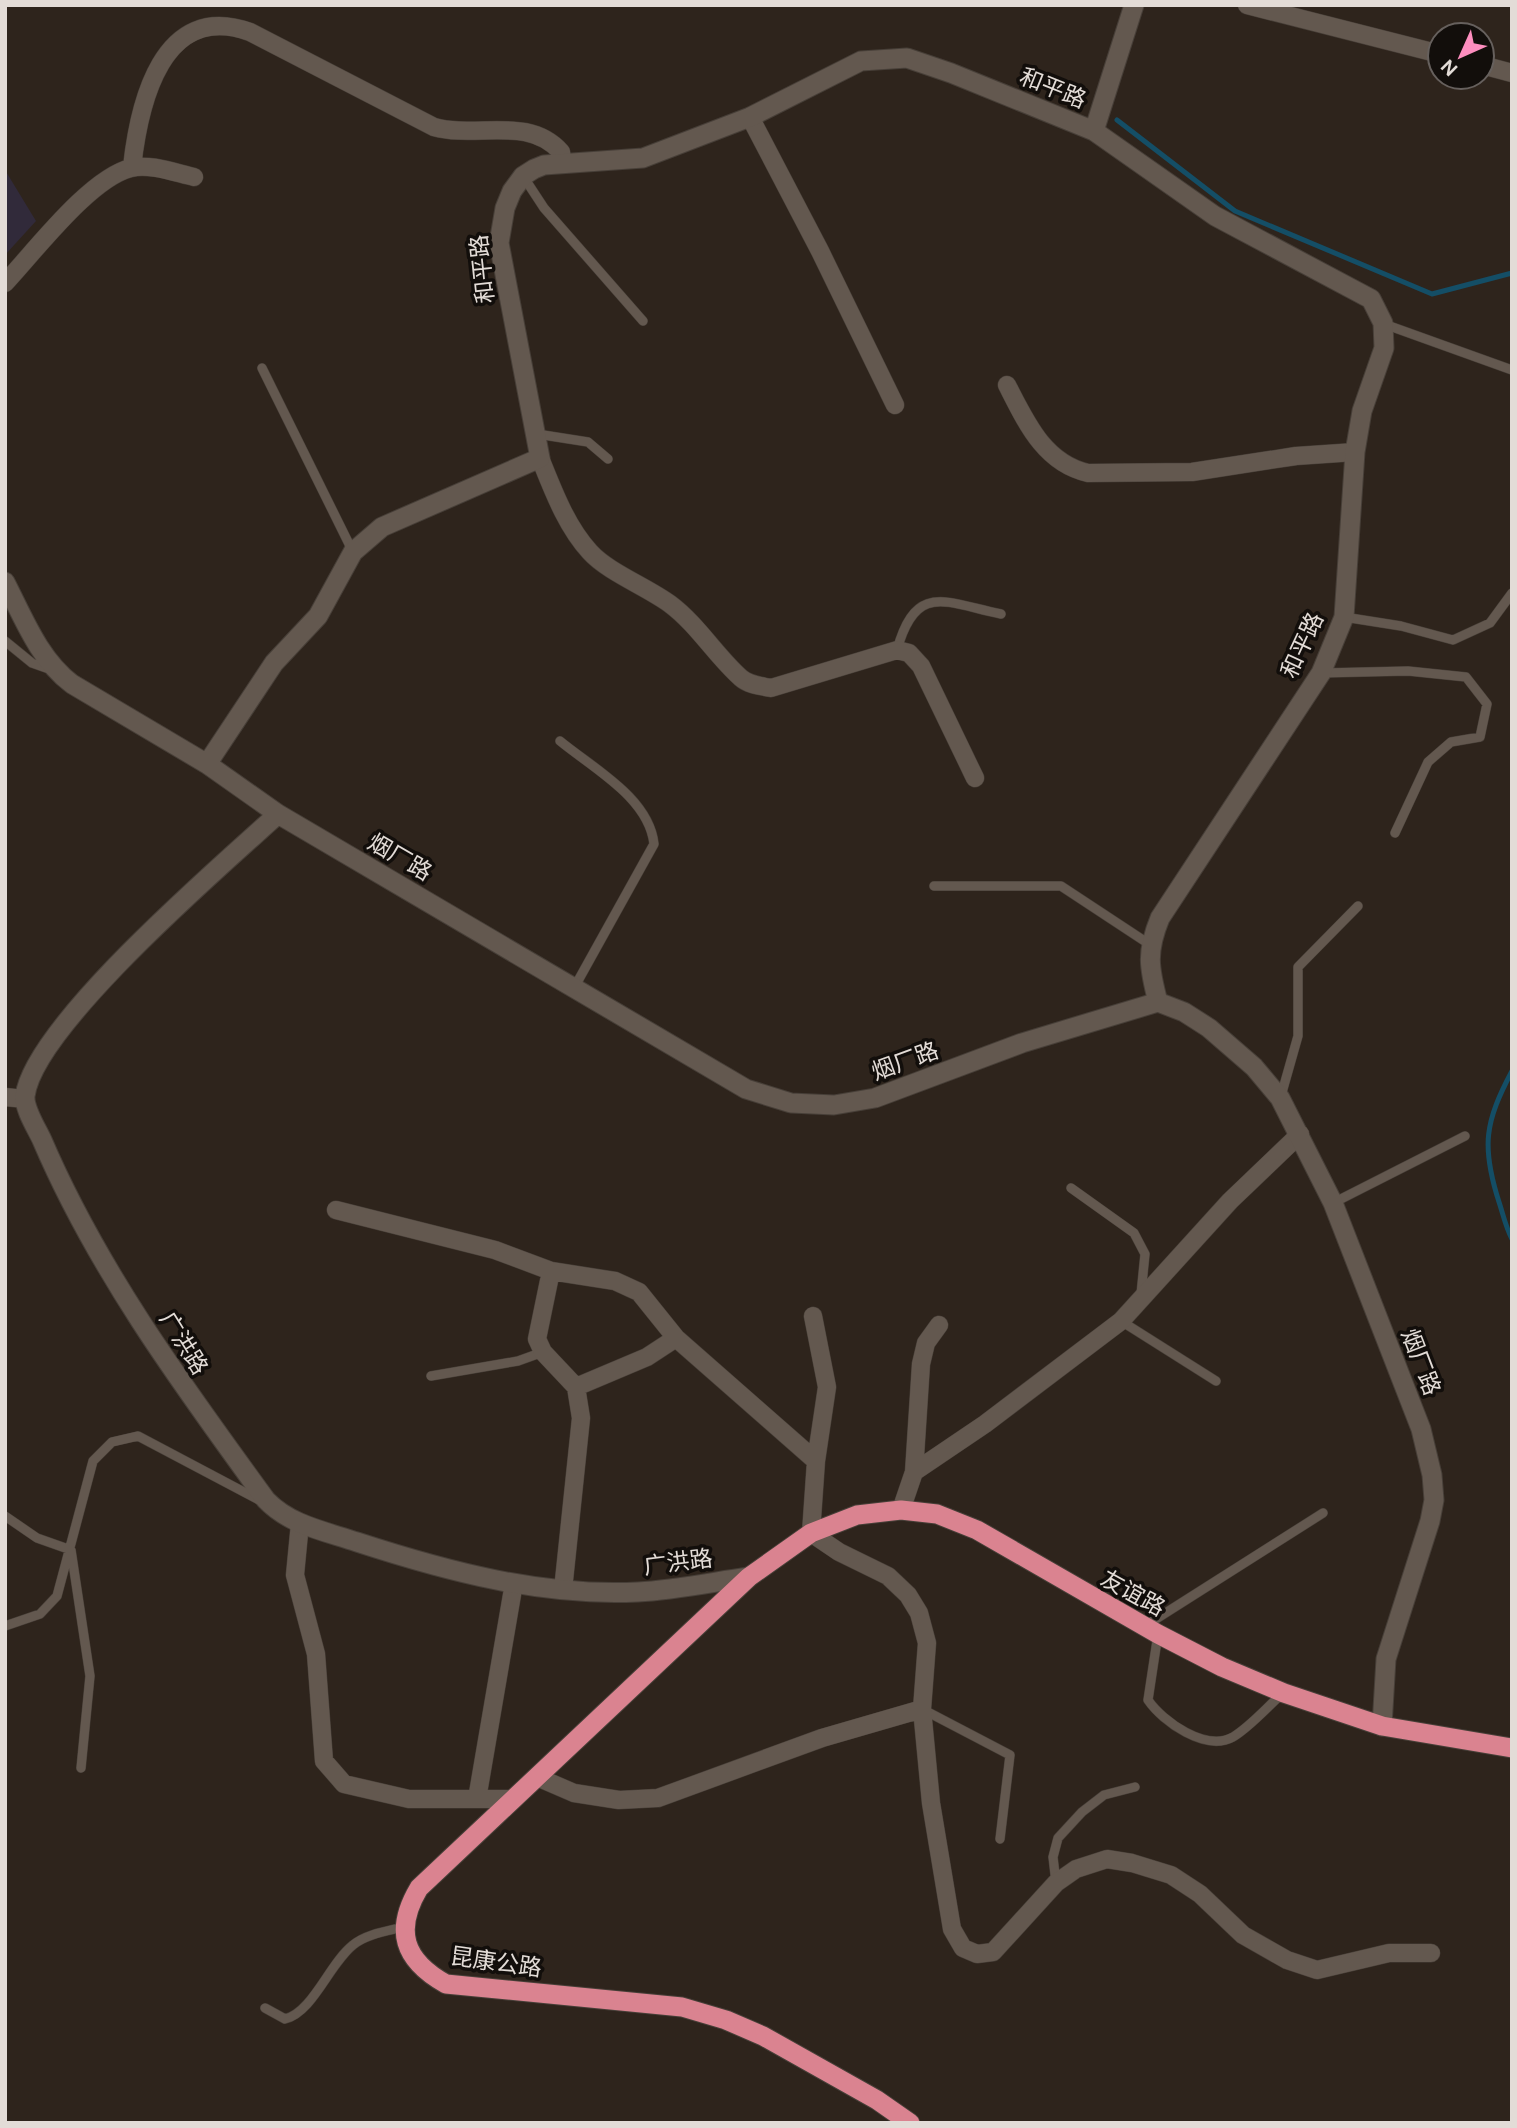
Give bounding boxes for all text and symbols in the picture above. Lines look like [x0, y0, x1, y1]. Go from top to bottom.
north arrow [1426, 21, 1496, 91]
text: N [1436, 54, 1463, 81]
street label: 和平路 [1015, 61, 1091, 115]
street label: 和平路 [463, 233, 501, 305]
street label: 和平路 [1274, 607, 1330, 683]
street label: 烟厂路 [363, 827, 437, 887]
street label: 烟厂路 [867, 1035, 943, 1087]
street label: 广洪路 [153, 1306, 215, 1380]
street label: 烟厂路 [1395, 1324, 1447, 1400]
street label: 广洪路 [642, 1543, 714, 1581]
street label: 友谊路 [1096, 1563, 1170, 1623]
street label: 昆康公路 [448, 1941, 544, 1983]

